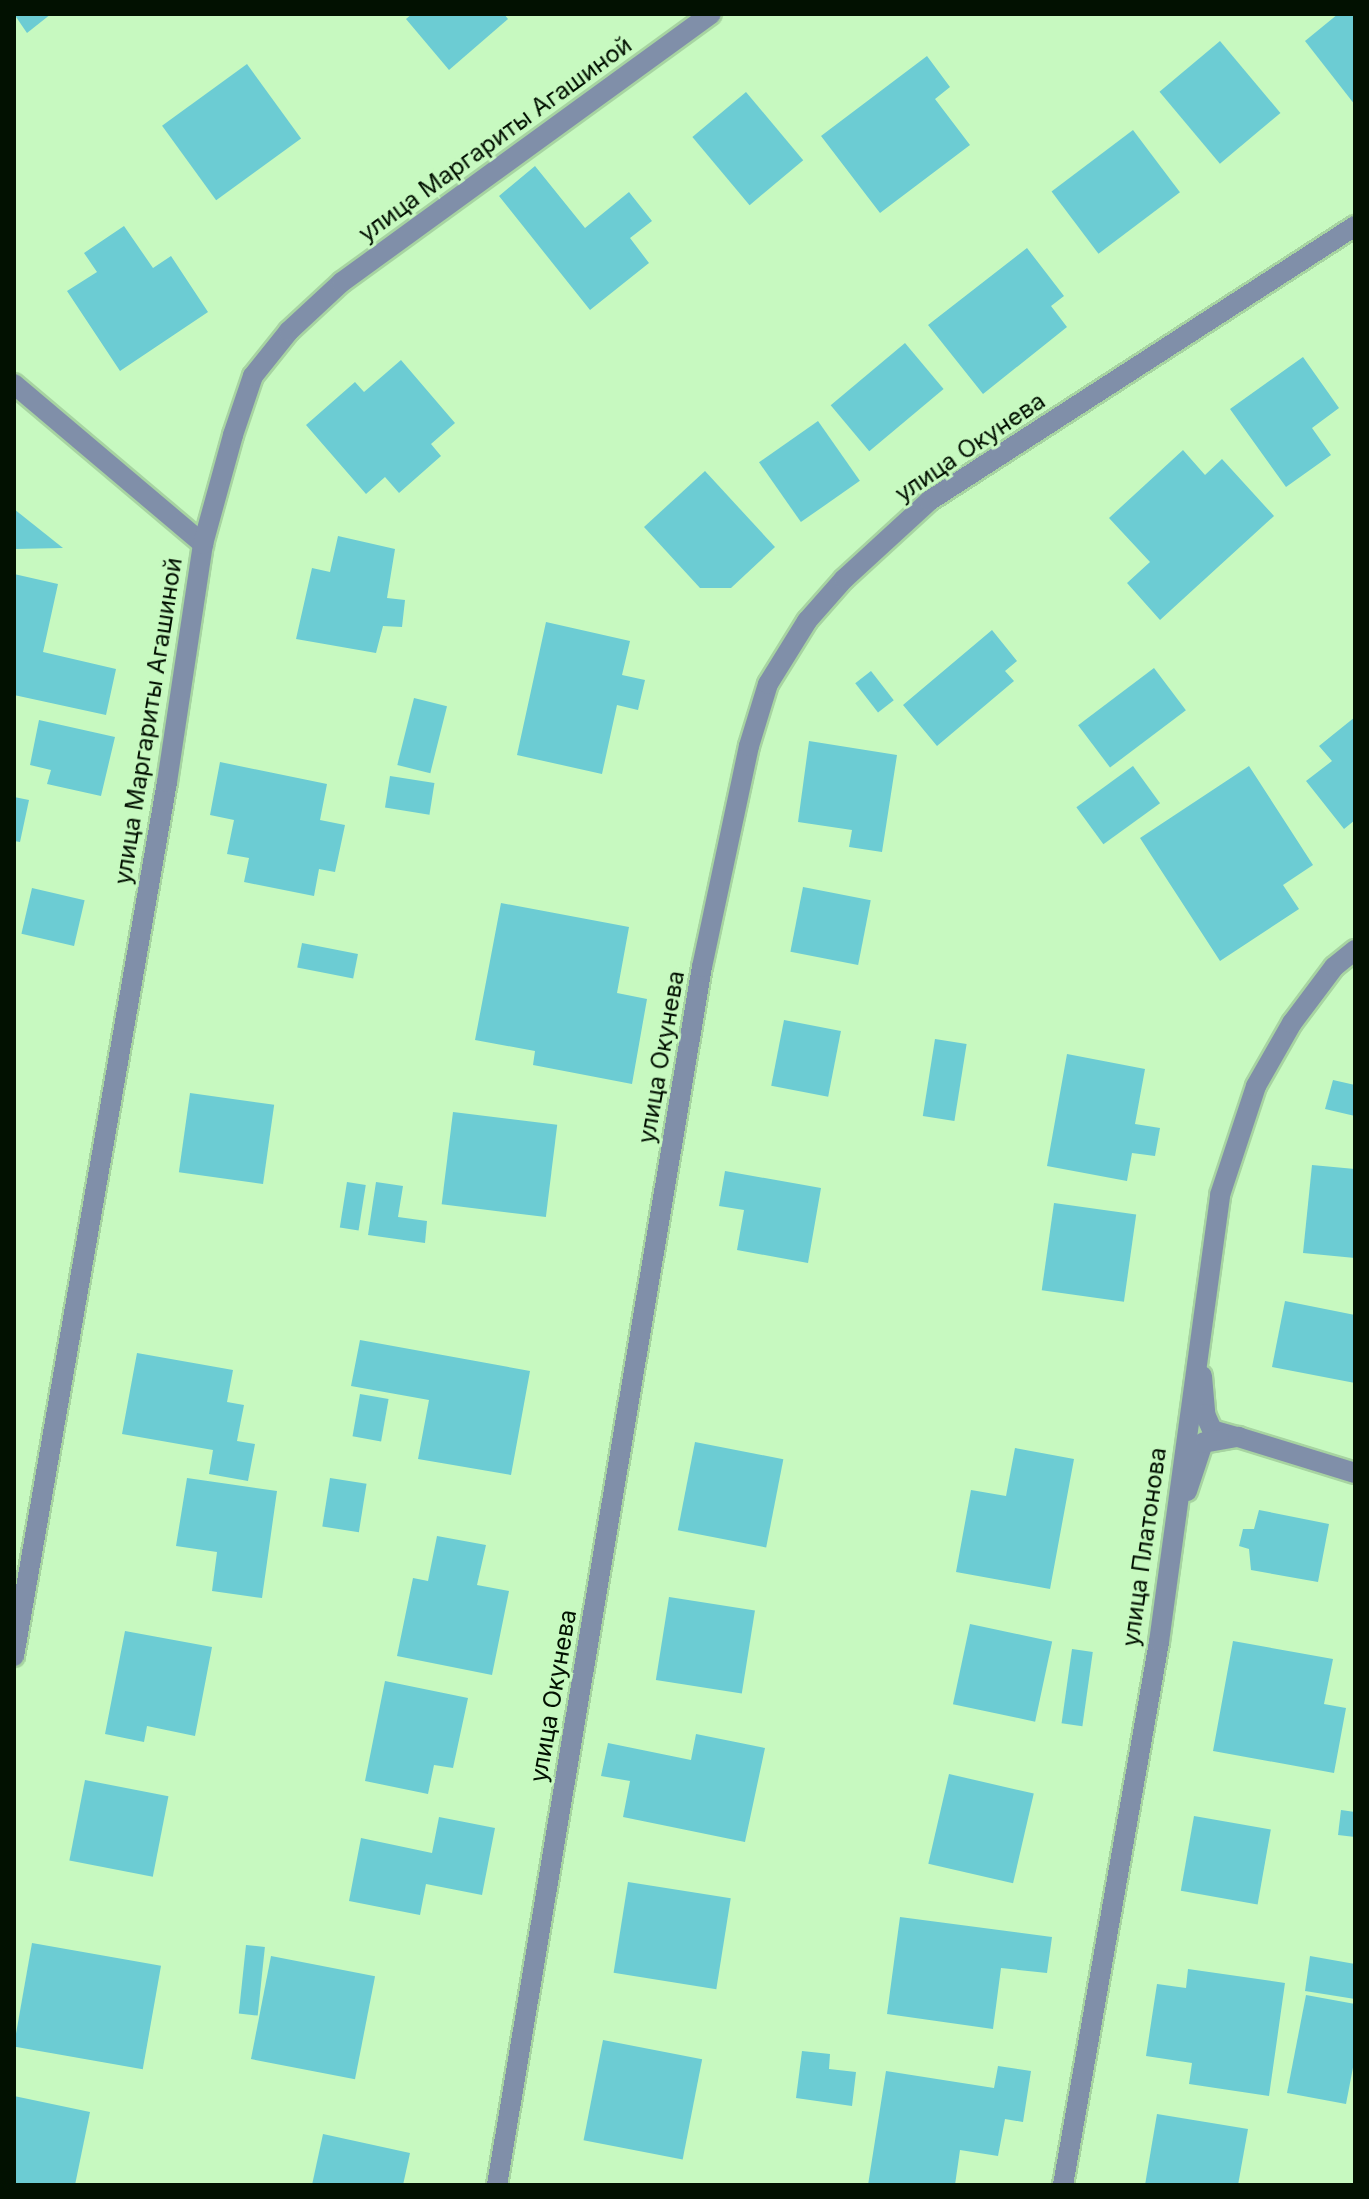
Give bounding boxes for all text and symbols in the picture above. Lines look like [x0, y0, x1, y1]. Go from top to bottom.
street label: улица Маргариты Агашиной [353, 30, 637, 248]
street label: улица Окунева [889, 386, 1051, 508]
street label: улица Маргариты Агашиной [108, 555, 188, 887]
street label: улица Окунева [632, 968, 690, 1146]
street label: улица Платонова [1116, 1446, 1172, 1648]
street label: улица Окунева [524, 1607, 582, 1785]

